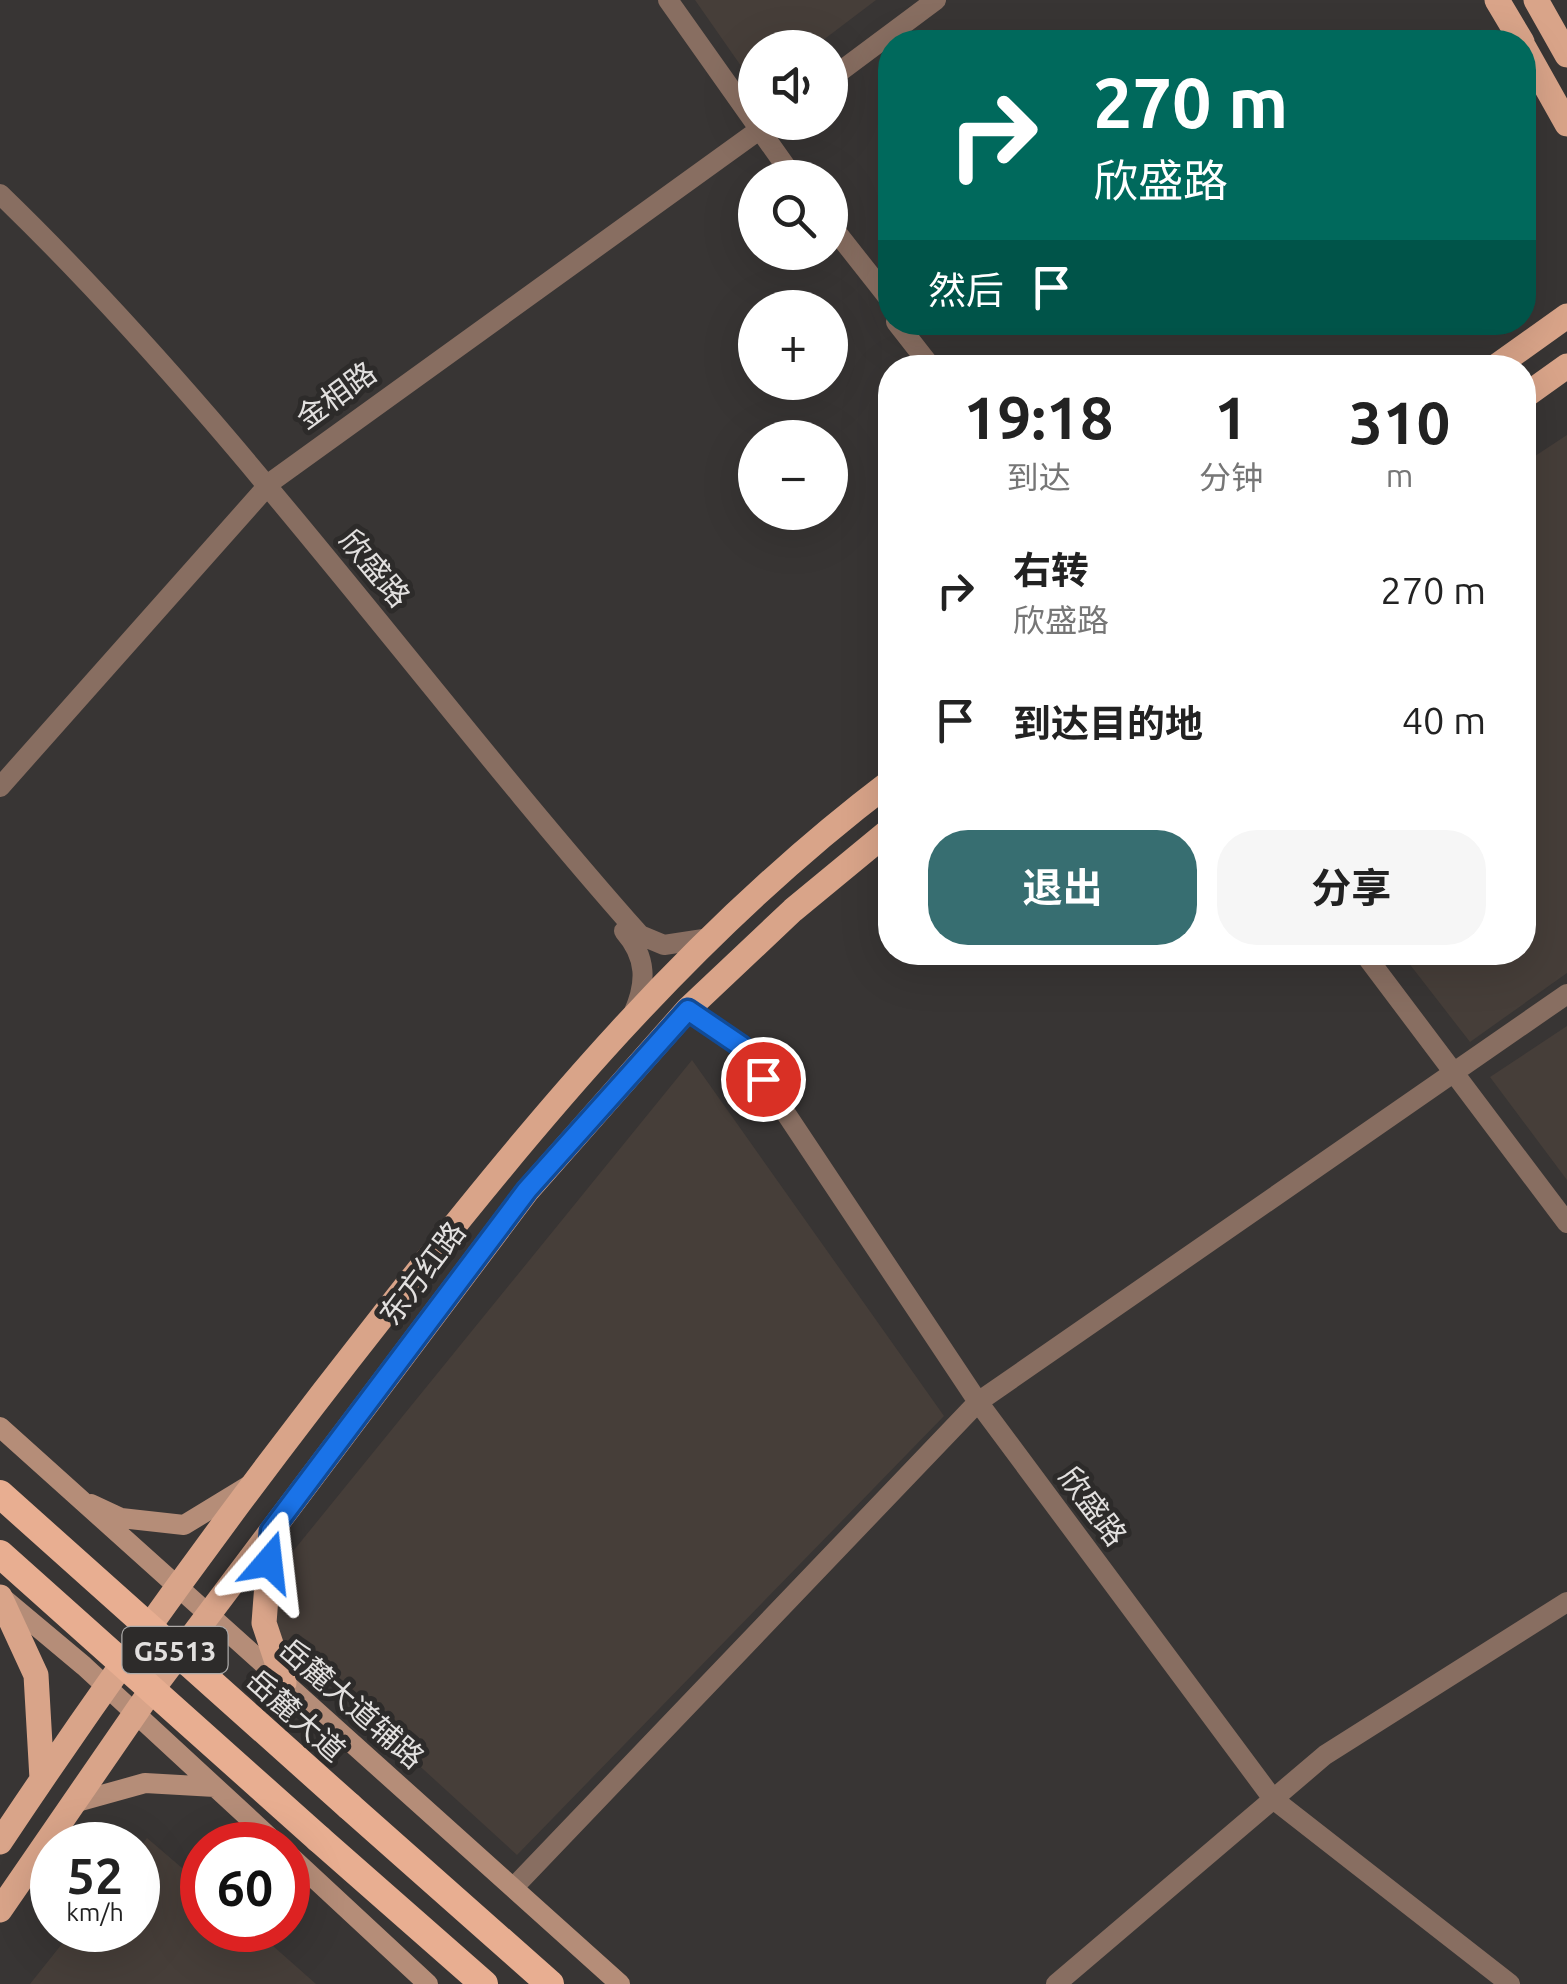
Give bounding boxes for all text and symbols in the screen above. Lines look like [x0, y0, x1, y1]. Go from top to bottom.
map controls [738, 30, 848, 530]
button: sound [738, 30, 848, 140]
text: 270 m [1093, 63, 1288, 141]
icon: right [928, 70, 1058, 200]
text: 欣盛路 [1093, 155, 1228, 206]
button: search [738, 160, 848, 270]
icon: arrive [1024, 260, 1079, 315]
text: 然后 [928, 269, 1004, 311]
button: + [738, 290, 848, 400]
street label: 金相路 [290, 355, 382, 435]
text: 19:18 [964, 383, 1114, 450]
text: 1 [1214, 383, 1248, 450]
text: 310 [1349, 388, 1450, 455]
button: − [738, 420, 848, 530]
text: m [1386, 457, 1413, 493]
text: 到达 [1007, 459, 1071, 495]
text: 分钟 [1199, 459, 1263, 495]
street label: 欣盛路 [333, 523, 417, 613]
text: 右转 [1013, 549, 1089, 591]
icon: right [928, 563, 983, 618]
text: 270 m [1380, 569, 1486, 611]
text: 欣盛路 [1013, 602, 1109, 638]
icon: arrive [928, 693, 983, 748]
text: 40 m [1402, 699, 1486, 741]
text: 到达目的地 [1013, 702, 1203, 744]
button: 退出 [928, 830, 1197, 945]
button: 分享 [1217, 830, 1486, 945]
pin [721, 1037, 806, 1122]
icon: arrive [736, 1052, 791, 1107]
street label: 东方红路 [372, 1215, 472, 1331]
street label: 欣盛路 [1052, 1460, 1134, 1552]
position arrow [217, 1510, 321, 1614]
road number: G5513 [122, 1627, 228, 1673]
street label: 岳麓大道辅路 [272, 1630, 432, 1776]
street label: 岳麓大道 [239, 1661, 353, 1769]
speed limit sign: 60 [180, 1822, 310, 1952]
text: 52 [67, 1847, 123, 1903]
text: km/h [66, 1898, 124, 1926]

